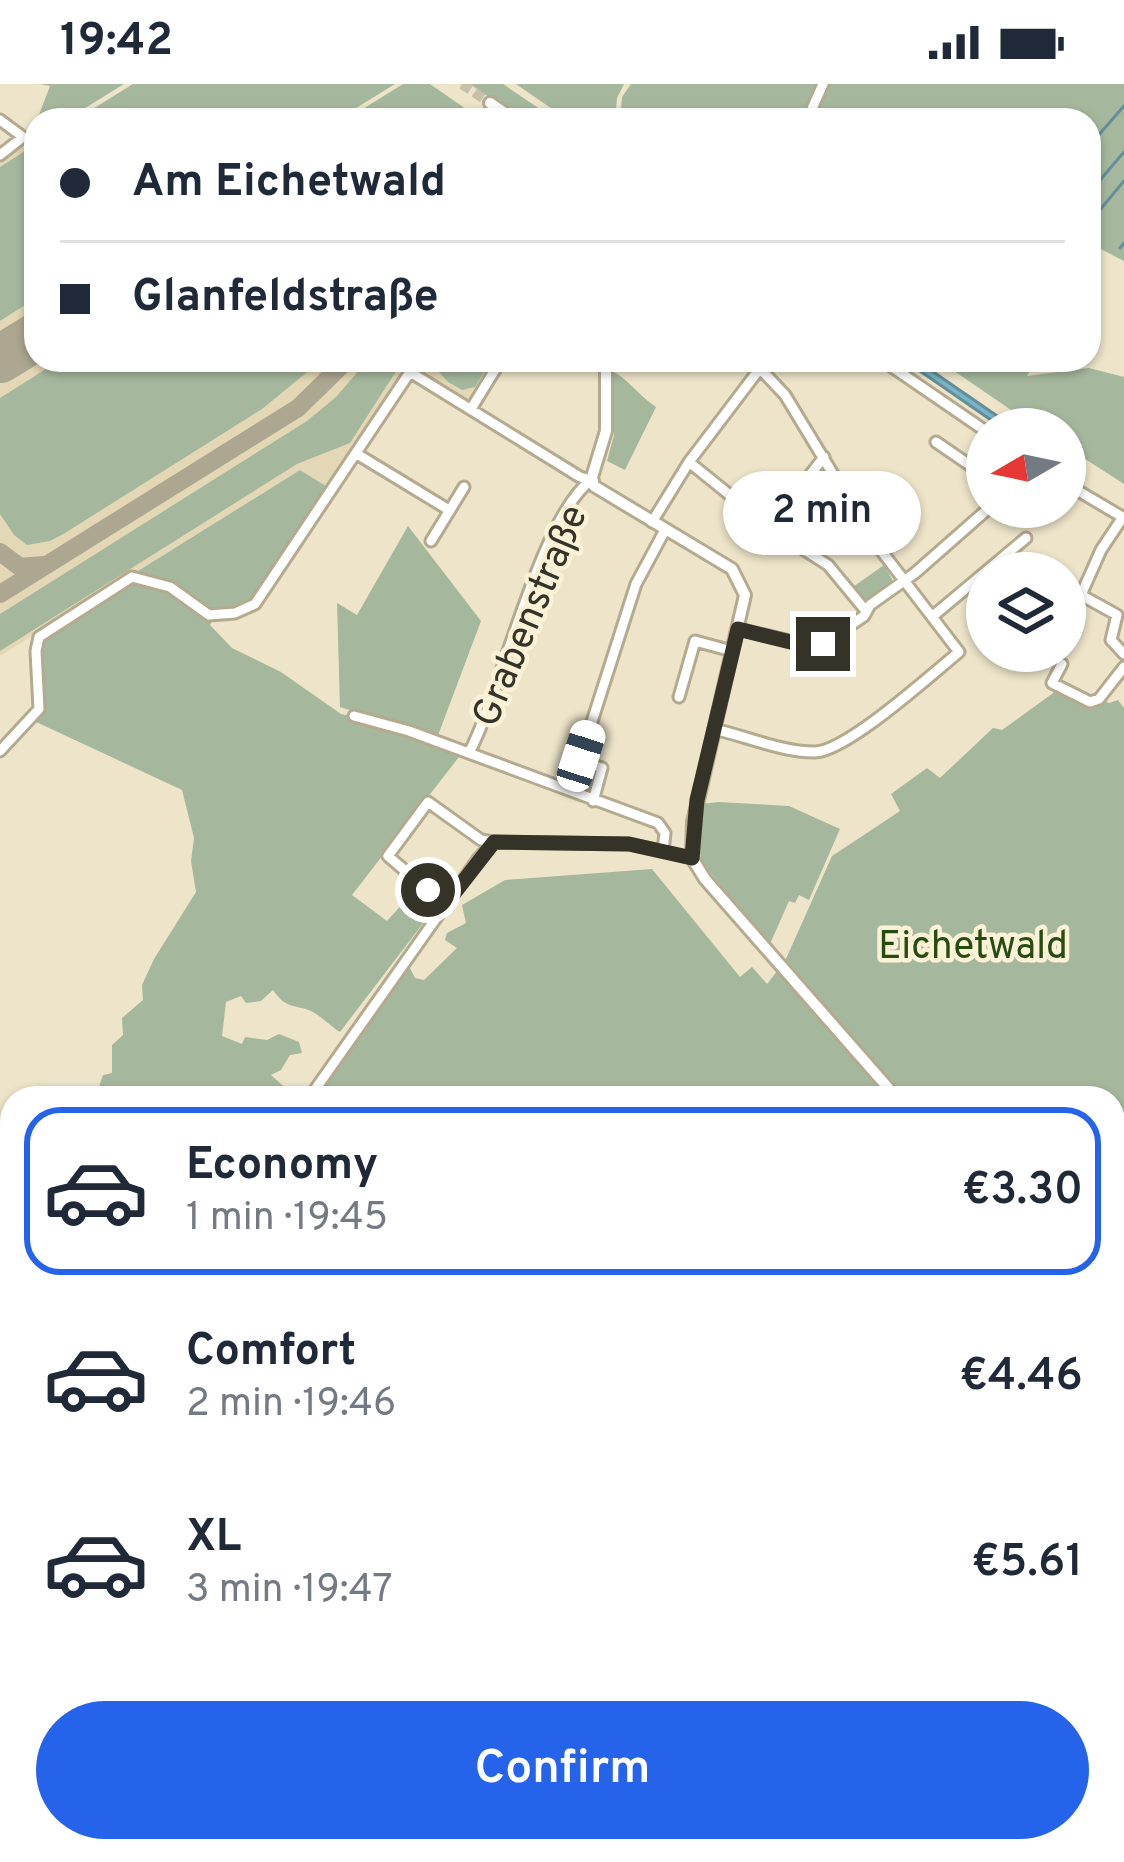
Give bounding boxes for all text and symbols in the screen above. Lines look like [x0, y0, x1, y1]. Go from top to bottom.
text: 19:42 [60, 14, 173, 71]
text: Am Eichetwald [132, 155, 446, 212]
text: Glanfeldstraße [132, 270, 439, 327]
north arrow [966, 408, 1086, 528]
map controls [966, 408, 1086, 672]
callout: 2 min [724, 470, 922, 554]
text: 2 min [772, 488, 872, 537]
street label: Grabenstraße [463, 499, 601, 735]
button: layers [966, 552, 1086, 672]
route end [796, 617, 850, 671]
car [553, 716, 609, 796]
route start [401, 863, 455, 917]
park label: Eichetwald [878, 924, 1068, 973]
icon: car [42, 1137, 150, 1245]
text: Economy [186, 1138, 378, 1195]
text: €3.30 [962, 1163, 1083, 1220]
text: 1 min · 19:45 [186, 1195, 388, 1244]
icon: car [42, 1323, 150, 1431]
text: Comfort [186, 1324, 356, 1381]
text: €4.46 [959, 1349, 1083, 1406]
text: 2 min · 19:46 [186, 1381, 396, 1430]
icon: car [42, 1509, 150, 1617]
text: XL [186, 1510, 241, 1567]
text: €5.61 [971, 1535, 1083, 1592]
text: 3 min · 19:47 [186, 1567, 393, 1616]
button: Confirm [36, 1701, 1089, 1839]

